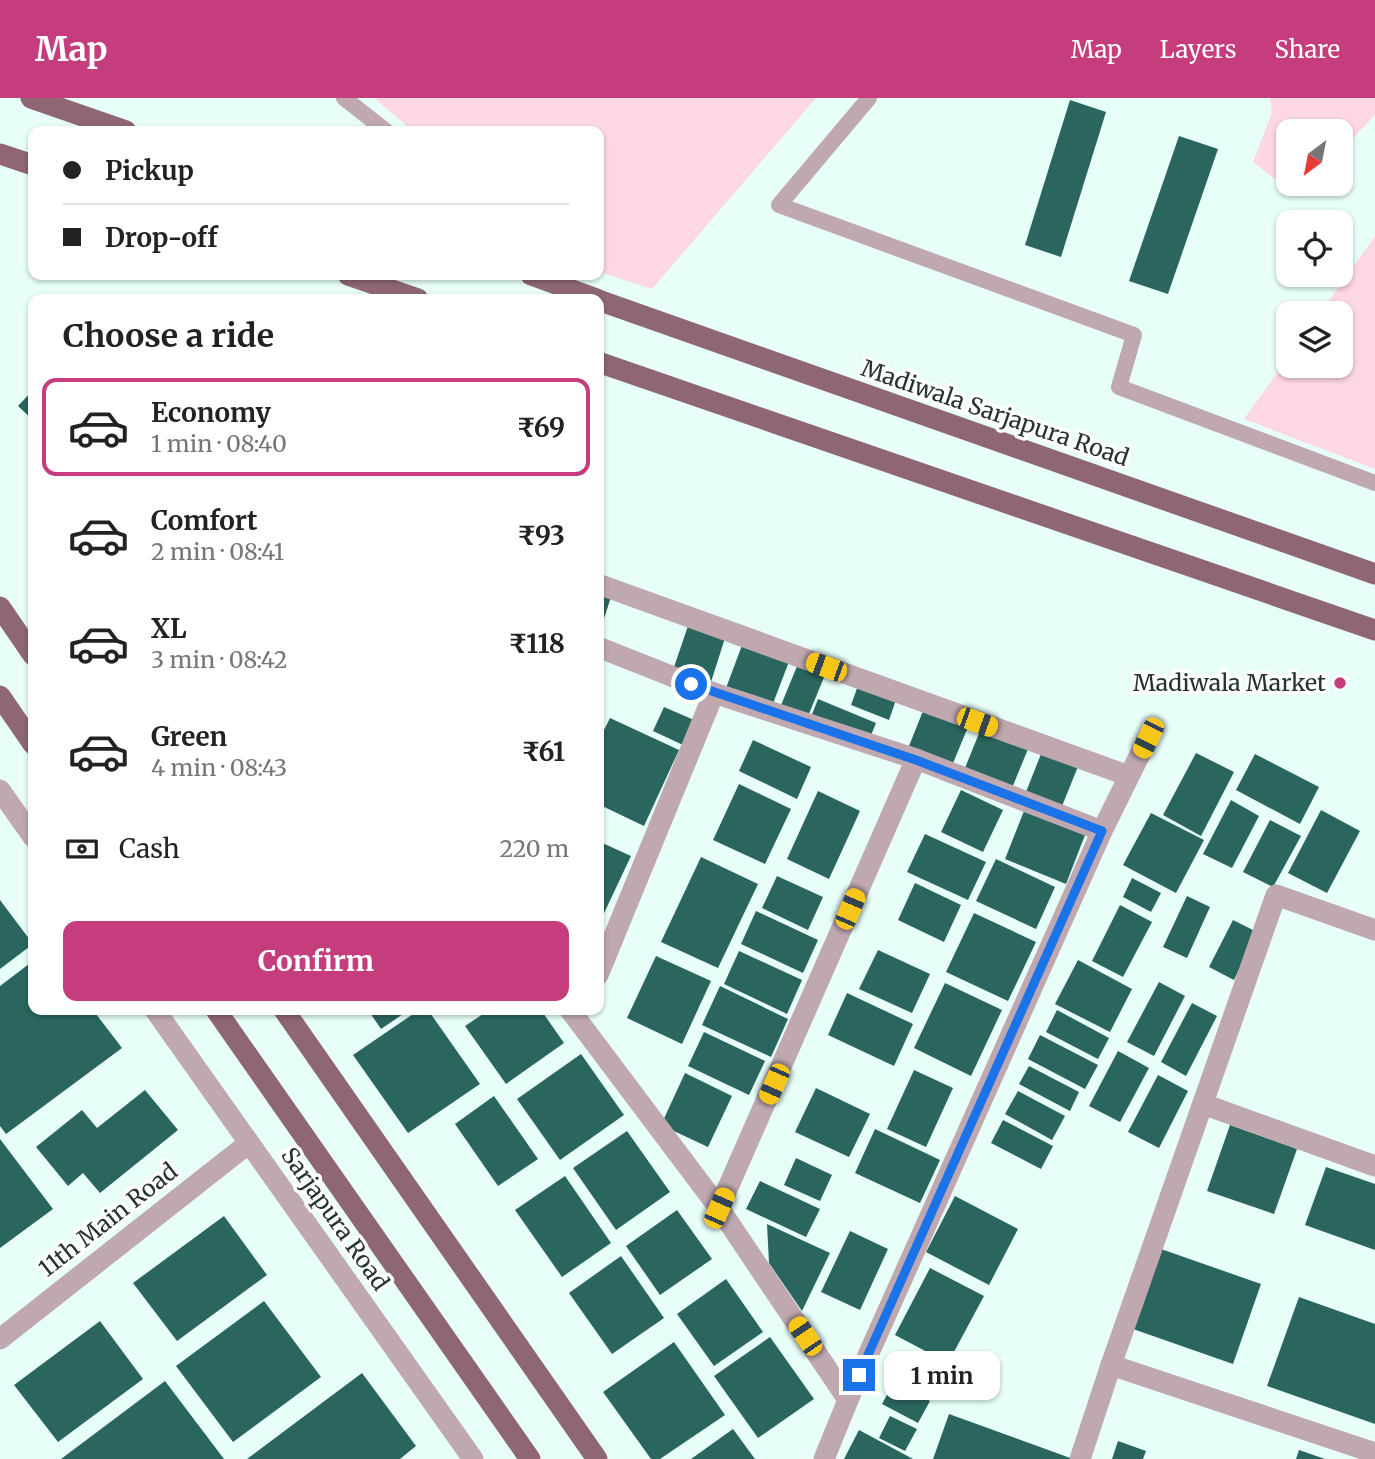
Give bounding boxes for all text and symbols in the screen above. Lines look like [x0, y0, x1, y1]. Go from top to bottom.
text: Map [35, 29, 108, 70]
text: Map [1071, 34, 1122, 65]
text: Layers [1160, 34, 1236, 65]
text: Share [1274, 34, 1340, 65]
north arrow [1276, 119, 1353, 196]
map controls [1276, 119, 1353, 378]
text: Pickup [105, 154, 194, 187]
button: locate [1276, 210, 1353, 287]
text: Drop-off [105, 221, 218, 254]
button: layers [1276, 301, 1353, 378]
text: Choose a ride [63, 316, 274, 356]
street label: Madiwala Sarjapura Road [858, 353, 1133, 472]
icon: car [67, 396, 130, 459]
text: Economy [151, 396, 271, 429]
text: ₹69 [517, 411, 565, 444]
text: 1 min · 08:40 [151, 429, 287, 458]
icon: car [67, 504, 130, 567]
text: Comfort [151, 504, 257, 537]
text: ₹93 [517, 519, 565, 552]
text: 2 min · 08:41 [151, 537, 284, 566]
icon: car [67, 612, 130, 675]
text: XL [151, 612, 187, 645]
text: ₹118 [509, 627, 565, 660]
text: 3 min · 08:42 [151, 645, 288, 674]
car [803, 650, 850, 684]
route start [675, 668, 707, 700]
place label: Madiwala Market [1133, 668, 1326, 697]
marker: Madiwala Market [1332, 675, 1348, 691]
car [954, 705, 1001, 739]
car [1130, 715, 1167, 761]
icon: car [67, 720, 130, 783]
text: Green [151, 720, 227, 753]
text: ₹61 [521, 735, 565, 768]
text: 4 min · 08:43 [151, 753, 287, 782]
icon: cash [63, 830, 101, 868]
text: Cash [119, 832, 180, 865]
text: 220 m [499, 834, 569, 863]
car [833, 886, 868, 932]
button: Confirm [63, 921, 569, 1001]
car [756, 1061, 793, 1107]
street label: Sarjapura Road [275, 1142, 396, 1296]
street label: 11th Main Road [33, 1156, 183, 1283]
car [701, 1185, 738, 1231]
car [785, 1313, 826, 1359]
callout: 1 min [884, 1350, 999, 1400]
route end [843, 1359, 875, 1391]
text: 1 min [911, 1361, 973, 1390]

